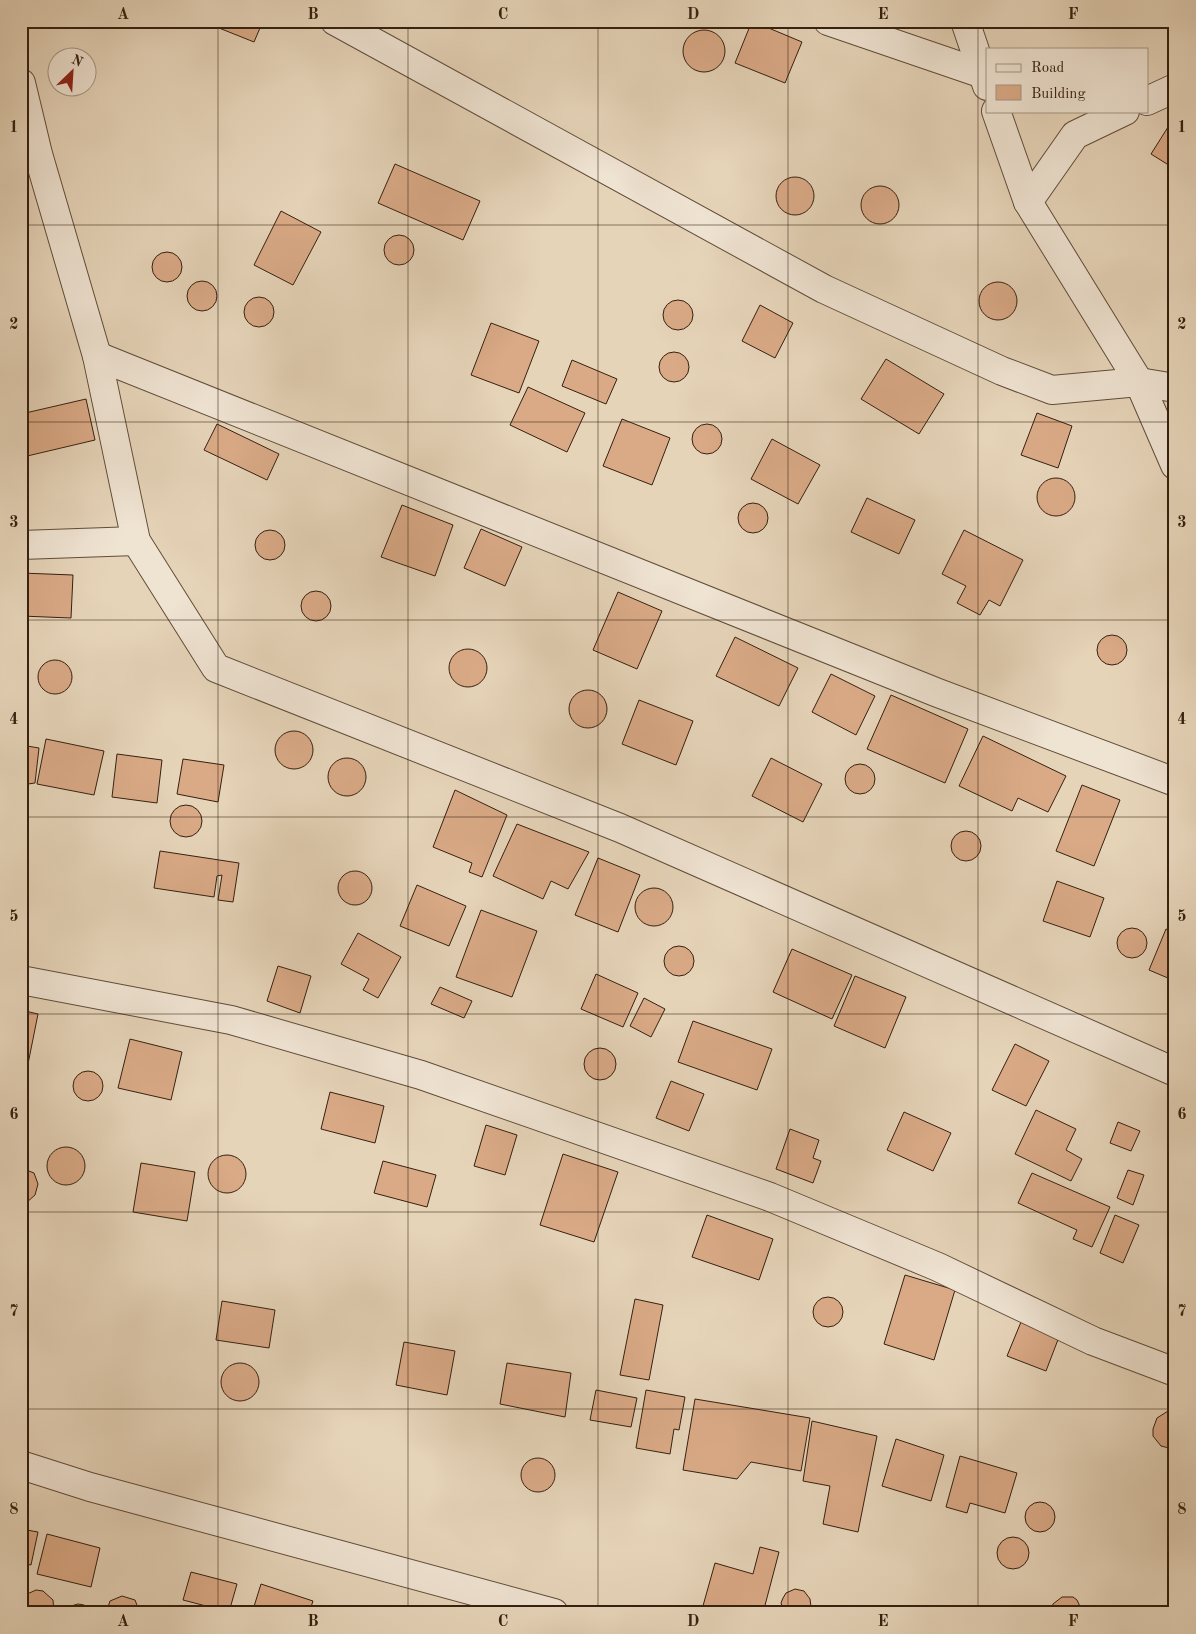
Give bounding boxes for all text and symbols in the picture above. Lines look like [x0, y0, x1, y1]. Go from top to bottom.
text: A [117, 7, 129, 23]
text: B [307, 7, 319, 23]
text: C [498, 7, 508, 23]
text: D [687, 7, 699, 23]
text: E [877, 7, 889, 23]
text: F [1068, 7, 1079, 23]
north arrow [48, 48, 98, 98]
legend [986, 48, 1148, 112]
text: N [69, 53, 85, 70]
text: Road [1031, 61, 1065, 76]
text: Building [1031, 87, 1086, 102]
text: 1 [9, 120, 19, 136]
text: 1 [1177, 120, 1187, 136]
text: 2 [9, 317, 19, 333]
text: 2 [1177, 317, 1187, 333]
text: 3 [9, 515, 19, 531]
text: 3 [1177, 515, 1187, 531]
text: 4 [9, 712, 19, 728]
text: 4 [1177, 712, 1187, 728]
text: 5 [9, 909, 19, 925]
text: 5 [1177, 909, 1187, 925]
text: 6 [9, 1107, 19, 1123]
text: 6 [1177, 1107, 1187, 1123]
text: 7 [9, 1304, 19, 1320]
text: 7 [1177, 1304, 1187, 1320]
text: 8 [9, 1502, 19, 1518]
text: 8 [1177, 1502, 1187, 1518]
text: A [117, 1614, 129, 1630]
text: B [307, 1614, 319, 1630]
text: C [498, 1614, 508, 1630]
text: D [687, 1614, 699, 1630]
text: E [877, 1614, 889, 1630]
text: F [1068, 1614, 1079, 1630]

